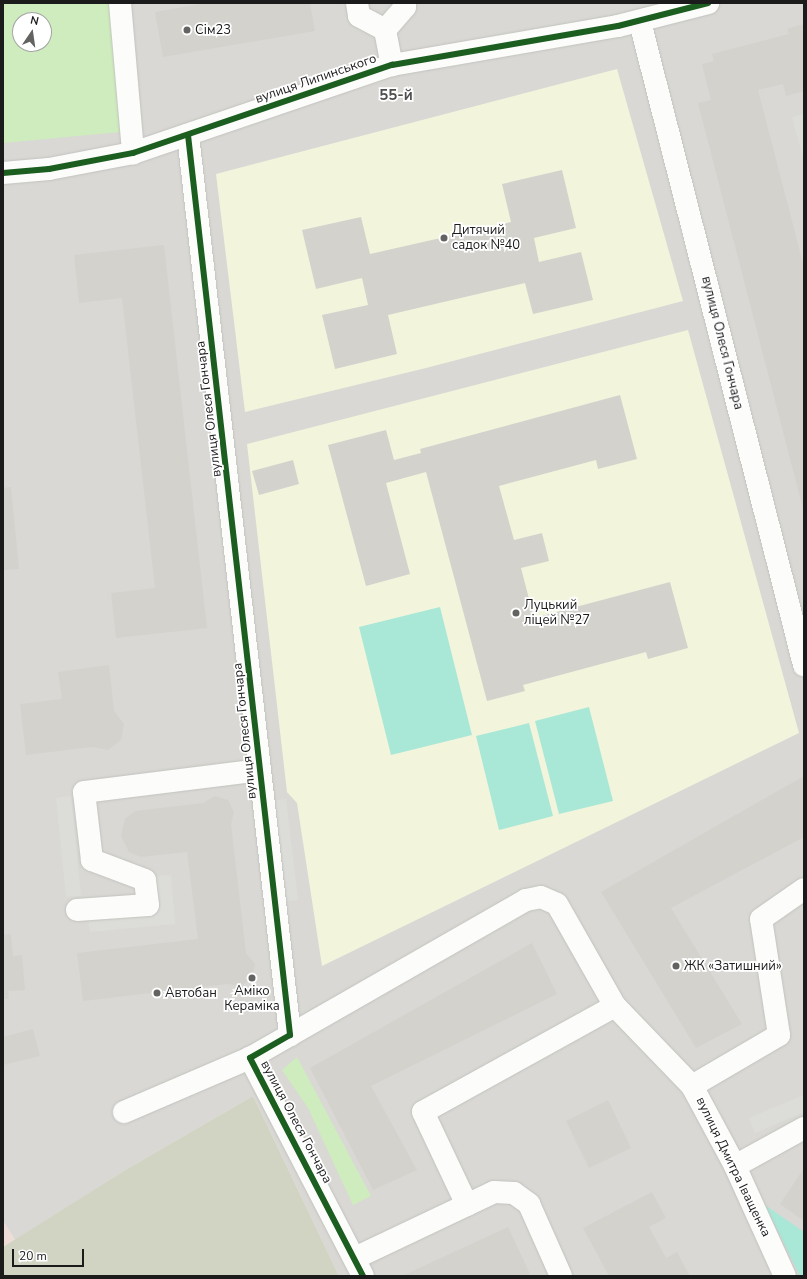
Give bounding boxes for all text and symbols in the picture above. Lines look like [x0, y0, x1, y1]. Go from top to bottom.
north arrow [12, 12, 52, 52]
text: N [29, 13, 40, 29]
place label: Сім23 [195, 22, 231, 38]
marker: Сім23 [182, 25, 192, 35]
street label: вулиця Липинського [253, 51, 379, 107]
district label: 55-й [379, 87, 413, 105]
place label: Дитячий садок №40 [452, 223, 520, 254]
marker: Дитячий садок №40 [439, 233, 449, 243]
street label: вулиця Олеся Гончара [698, 275, 746, 411]
street label: вулиця Олеся Гончара [193, 340, 225, 478]
place label: Луцький ліцей №27 [524, 598, 590, 629]
marker: Луцький ліцей №27 [511, 608, 521, 618]
street label: вулиця Олеся Гончара [230, 662, 260, 800]
place label: ЖК «Затишний» [684, 958, 782, 974]
marker: ЖК «Затишний» [671, 961, 681, 971]
marker: Аміко Кераміка [247, 973, 257, 983]
place label: Аміко Кераміка [224, 984, 280, 1015]
place label: Автобан [165, 985, 217, 1001]
marker: Автобан [152, 988, 162, 998]
street label: вулиця Олеся Гончара [257, 1058, 335, 1186]
street label: вулиця Дмитра Іващенка [692, 1095, 774, 1239]
scale bar [14, 1241, 86, 1267]
text: 20 m [19, 1248, 47, 1264]

